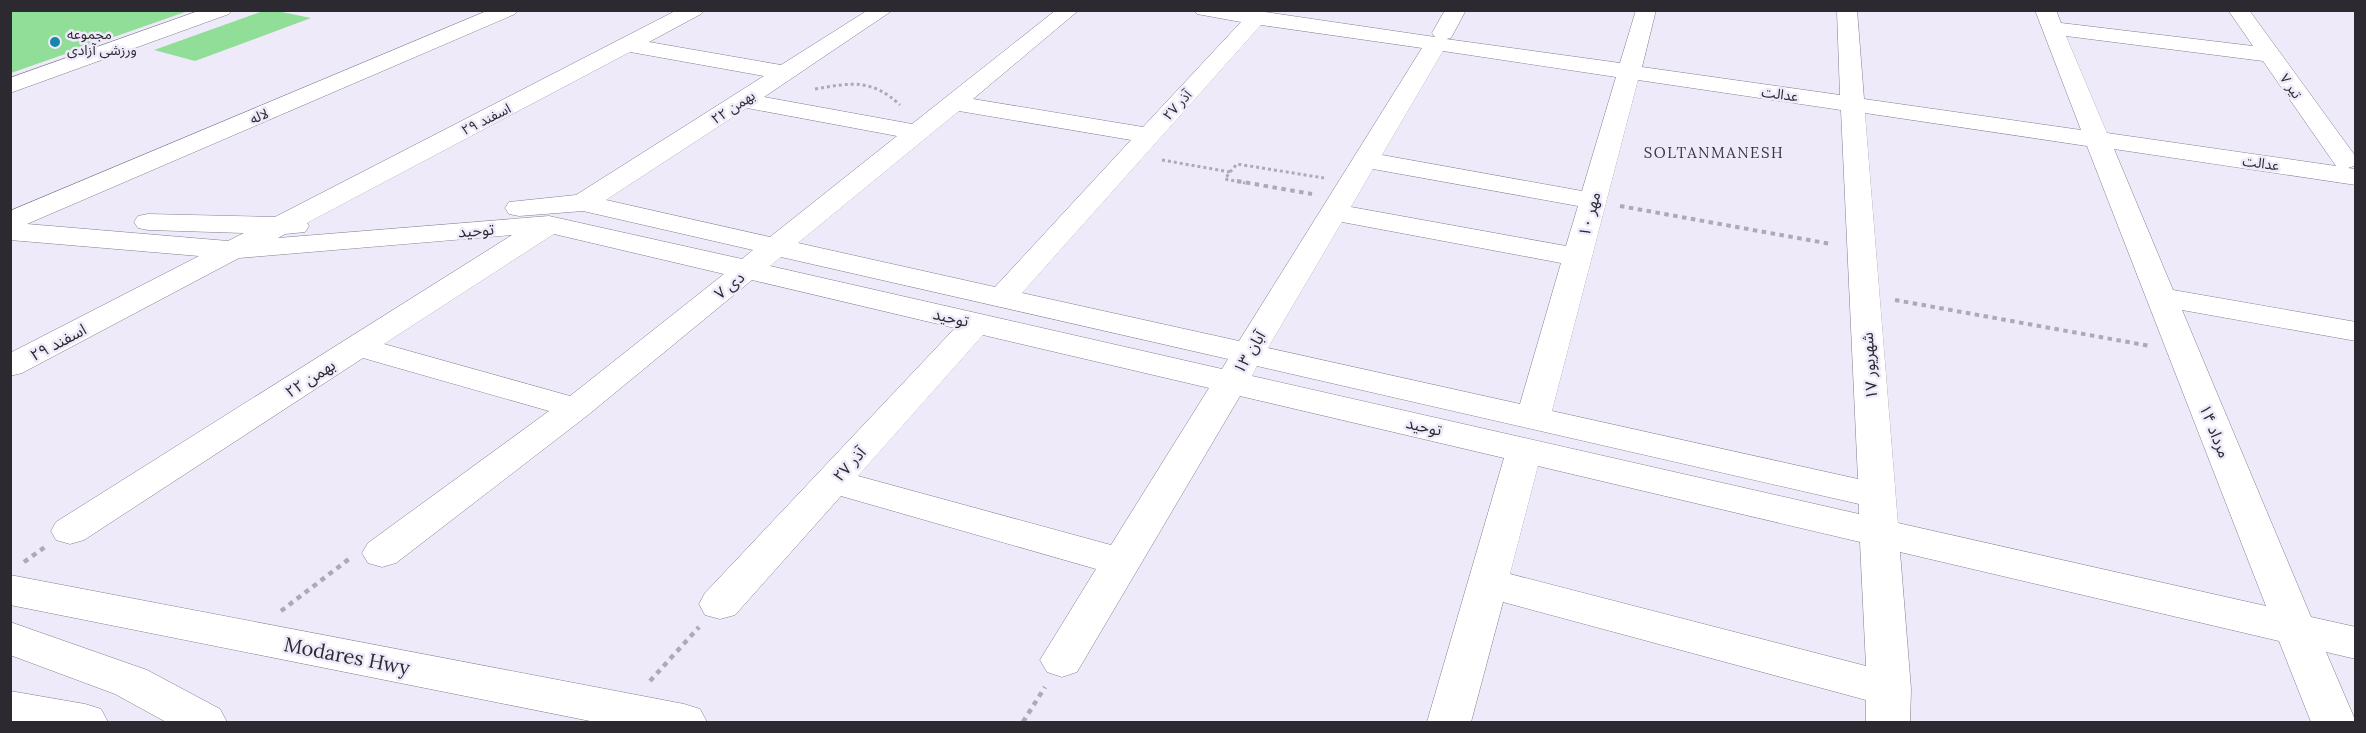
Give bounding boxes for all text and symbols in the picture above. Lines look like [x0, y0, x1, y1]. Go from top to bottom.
place label: مجموعه ورزشی آزادی [67, 25, 137, 59]
marker: مجموعه ورزشی آزادی [48, 35, 62, 49]
street label: ۷ تیر [2276, 70, 2306, 102]
street label: عدالت [1761, 83, 1799, 105]
street label: ۲۷ آذر [1159, 85, 1196, 124]
street label: ۲۲ بهمن [708, 86, 759, 128]
street label: ۲۹ اسفند [458, 99, 514, 139]
street label: لاله [247, 104, 271, 128]
district label: SOLTANMANESH [1644, 143, 1784, 162]
street label: عدالت [2242, 152, 2280, 174]
street label: ۱۰ مهر [1573, 189, 1605, 239]
street label: توحید [457, 218, 495, 242]
street label: ۷ دی [710, 267, 748, 303]
street label: توحید [931, 303, 971, 331]
street label: ۲۹ اسفند [26, 319, 90, 365]
street label: ۱۳ آبان [1229, 326, 1270, 377]
street label: ۱۷ شهریور [1857, 332, 1881, 400]
street label: ۲۲ بهمن [281, 354, 339, 402]
street label: ۱۴ مرداد [2195, 401, 2235, 461]
street label: توحید [1404, 412, 1444, 440]
street label: ۲۷ آذر [828, 442, 871, 485]
street label: Modares Hwy [282, 631, 413, 680]

